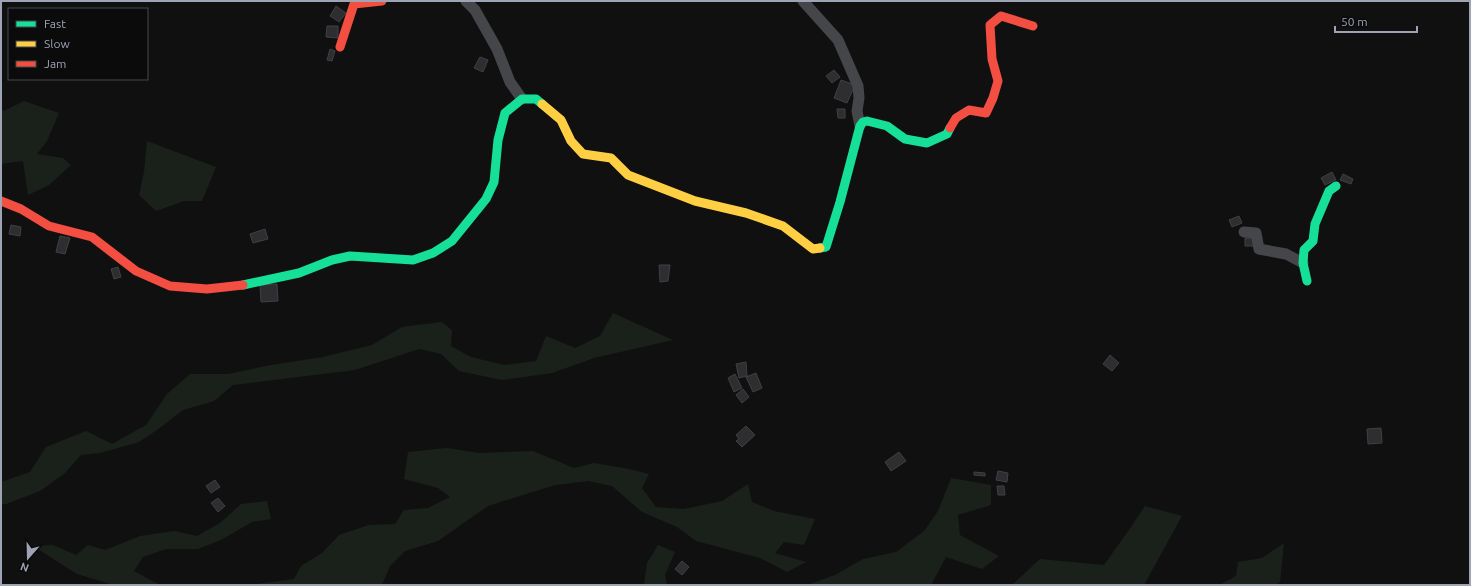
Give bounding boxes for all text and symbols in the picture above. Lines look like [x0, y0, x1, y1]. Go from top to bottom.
legend [8, 8, 148, 80]
scale bar [1335, 8, 1417, 34]
text: 50 m [1341, 15, 1368, 28]
text: Fast [44, 17, 66, 30]
text: Slow [44, 37, 70, 50]
text: Jam [44, 57, 66, 70]
north arrow [8, 538, 48, 578]
text: N [19, 560, 30, 574]

